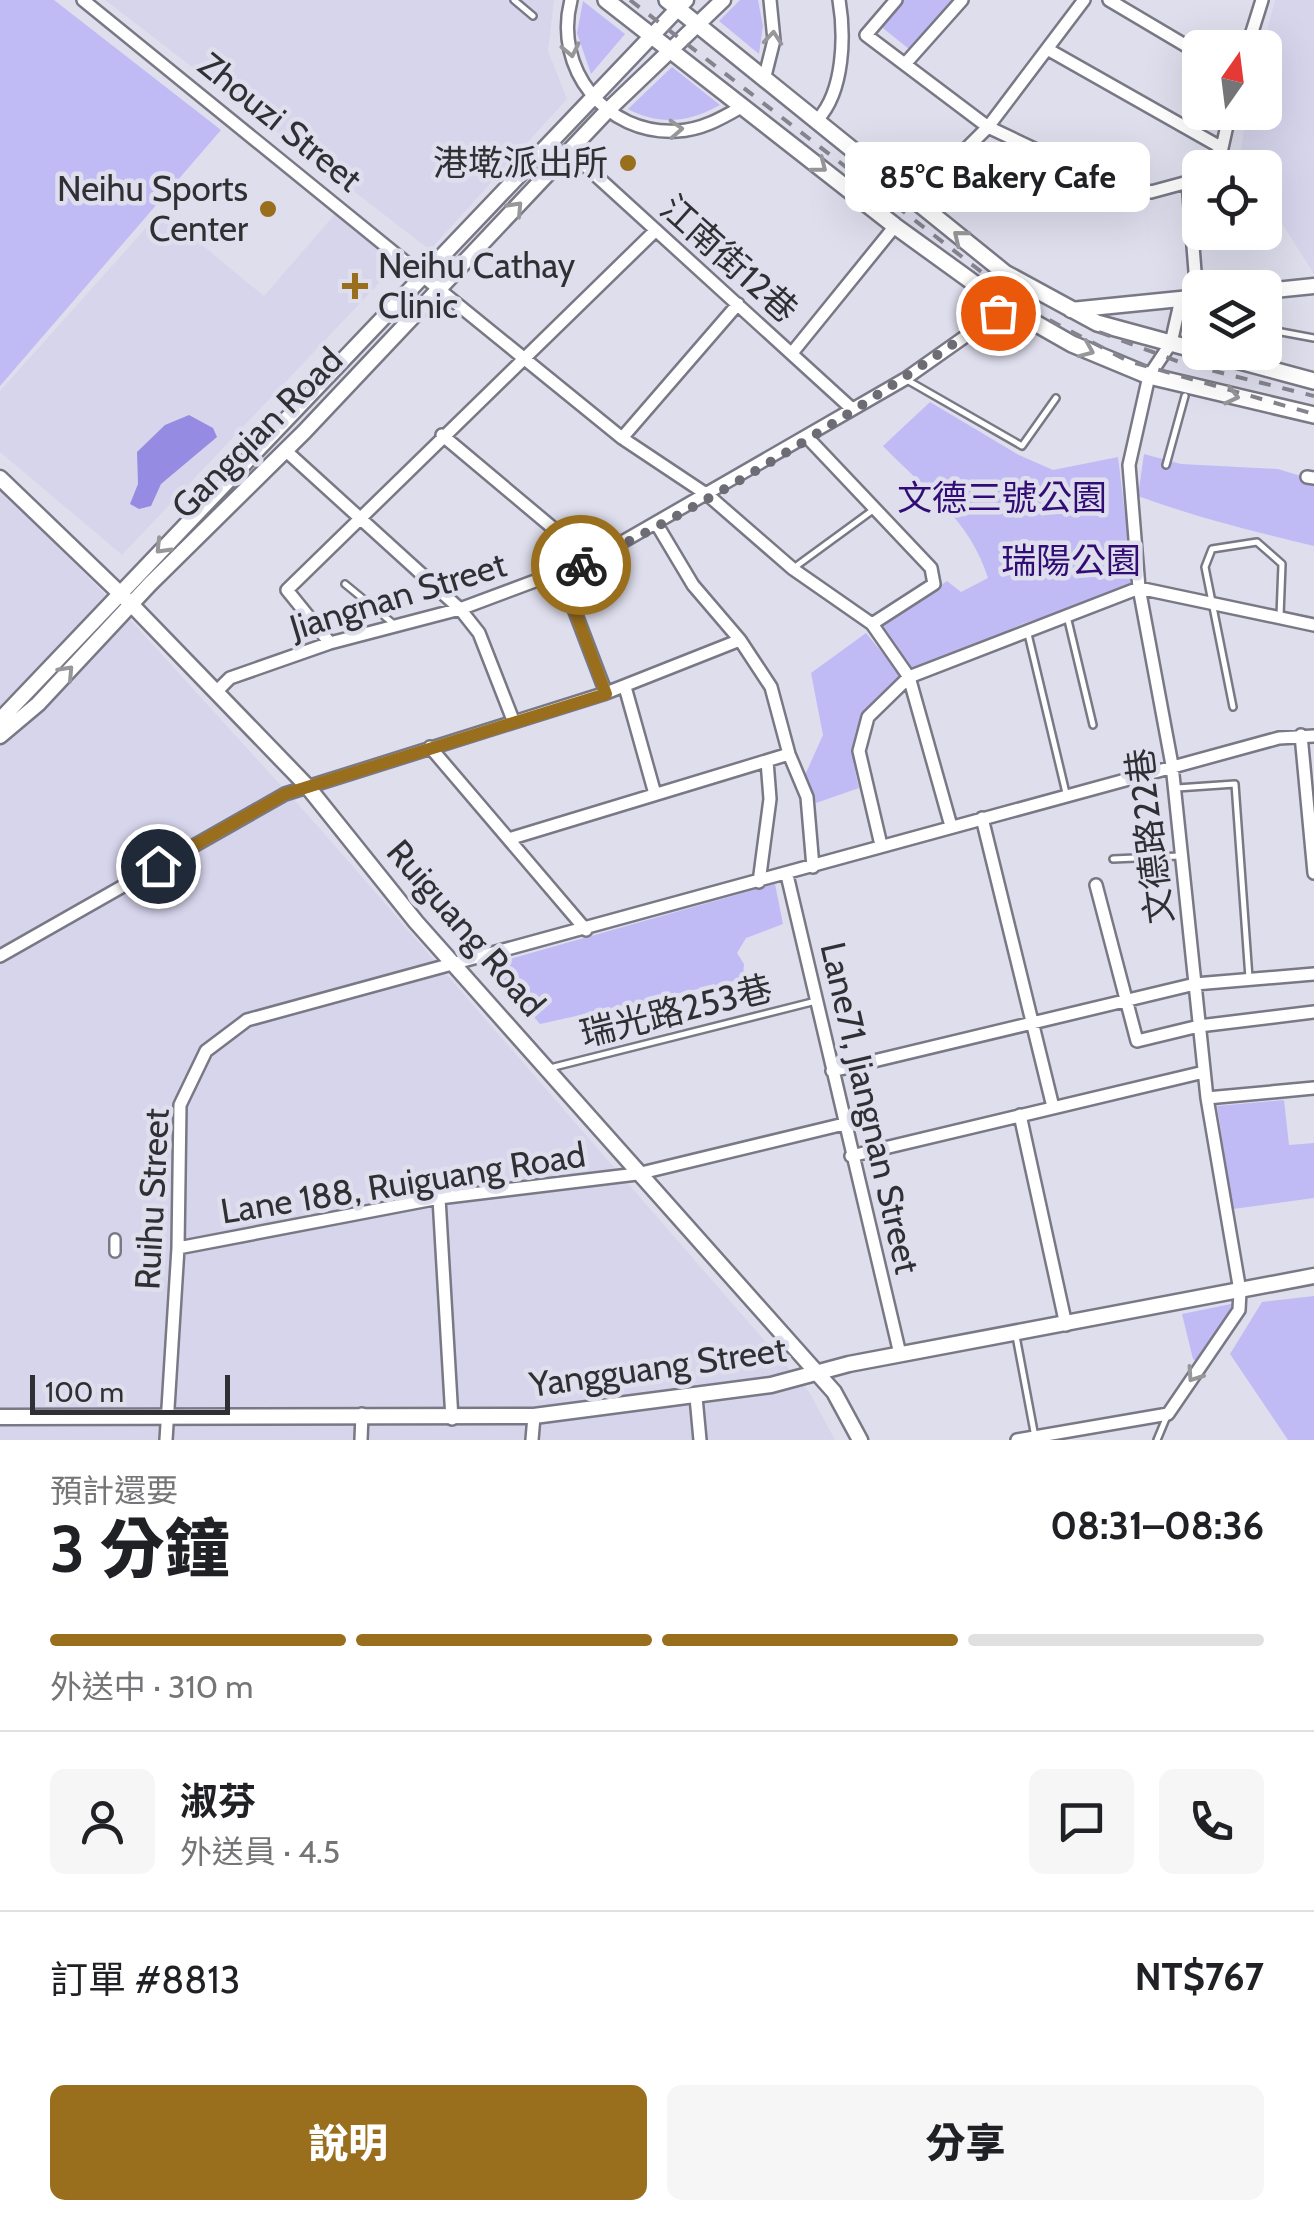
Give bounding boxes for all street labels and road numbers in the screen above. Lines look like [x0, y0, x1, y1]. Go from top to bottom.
street label: Zhouzi Street [190, 43, 371, 201]
street label: 江南街12巷 [652, 186, 807, 331]
street label: Gangqian Road [162, 338, 351, 527]
street label: Jiangnan Street [284, 542, 511, 649]
street label: 文德路22巷 [1117, 746, 1182, 926]
street label: Ruiguang Road [378, 831, 555, 1025]
street label: Lane71, Jiangnan Street [811, 938, 930, 1278]
street label: 瑞光路253巷 [575, 966, 776, 1055]
street label: Ruihu Street [125, 1107, 178, 1291]
street label: Lane 188, Ruiguang Road [217, 1132, 588, 1233]
street label: Yangguang Street [526, 1327, 789, 1406]

